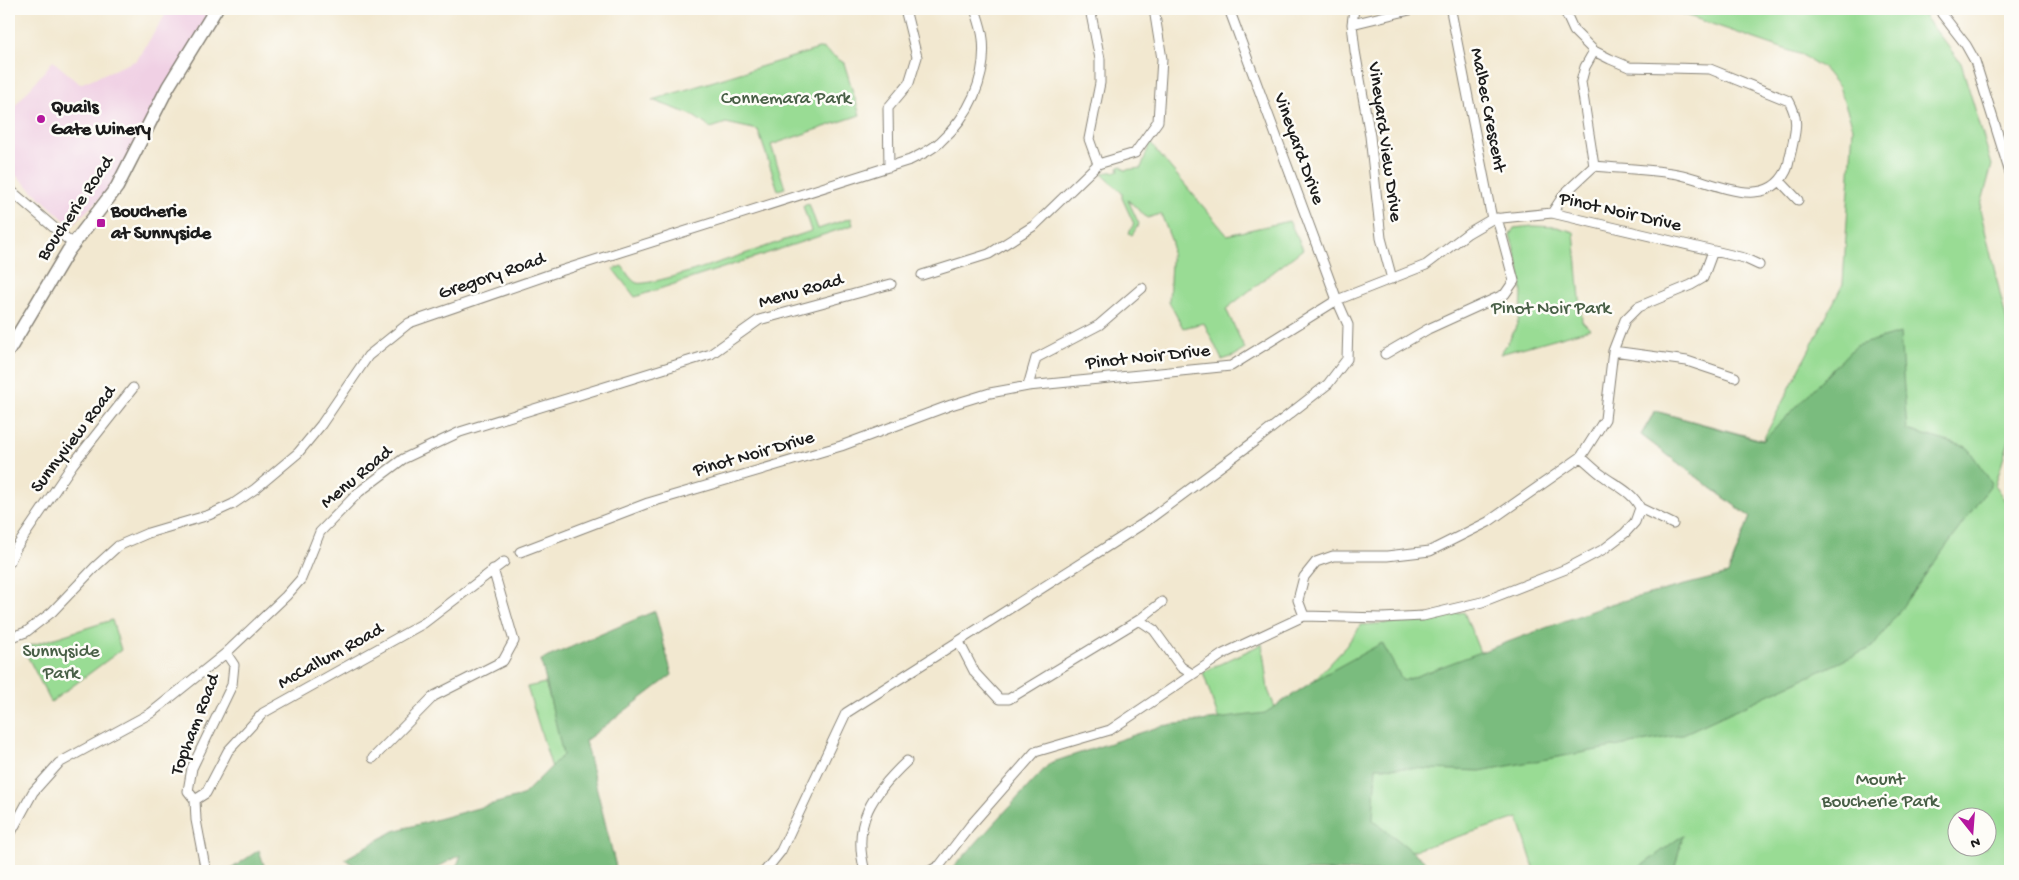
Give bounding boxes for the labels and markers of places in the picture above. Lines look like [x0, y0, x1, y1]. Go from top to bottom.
place label: Quails Gate Winery [51, 97, 151, 142]
marker: Quails Gate Winery [35, 113, 47, 125]
place label: Boucherie at Sunnyside [110, 201, 212, 246]
marker: Boucherie at Sunnyside [95, 217, 107, 229]

